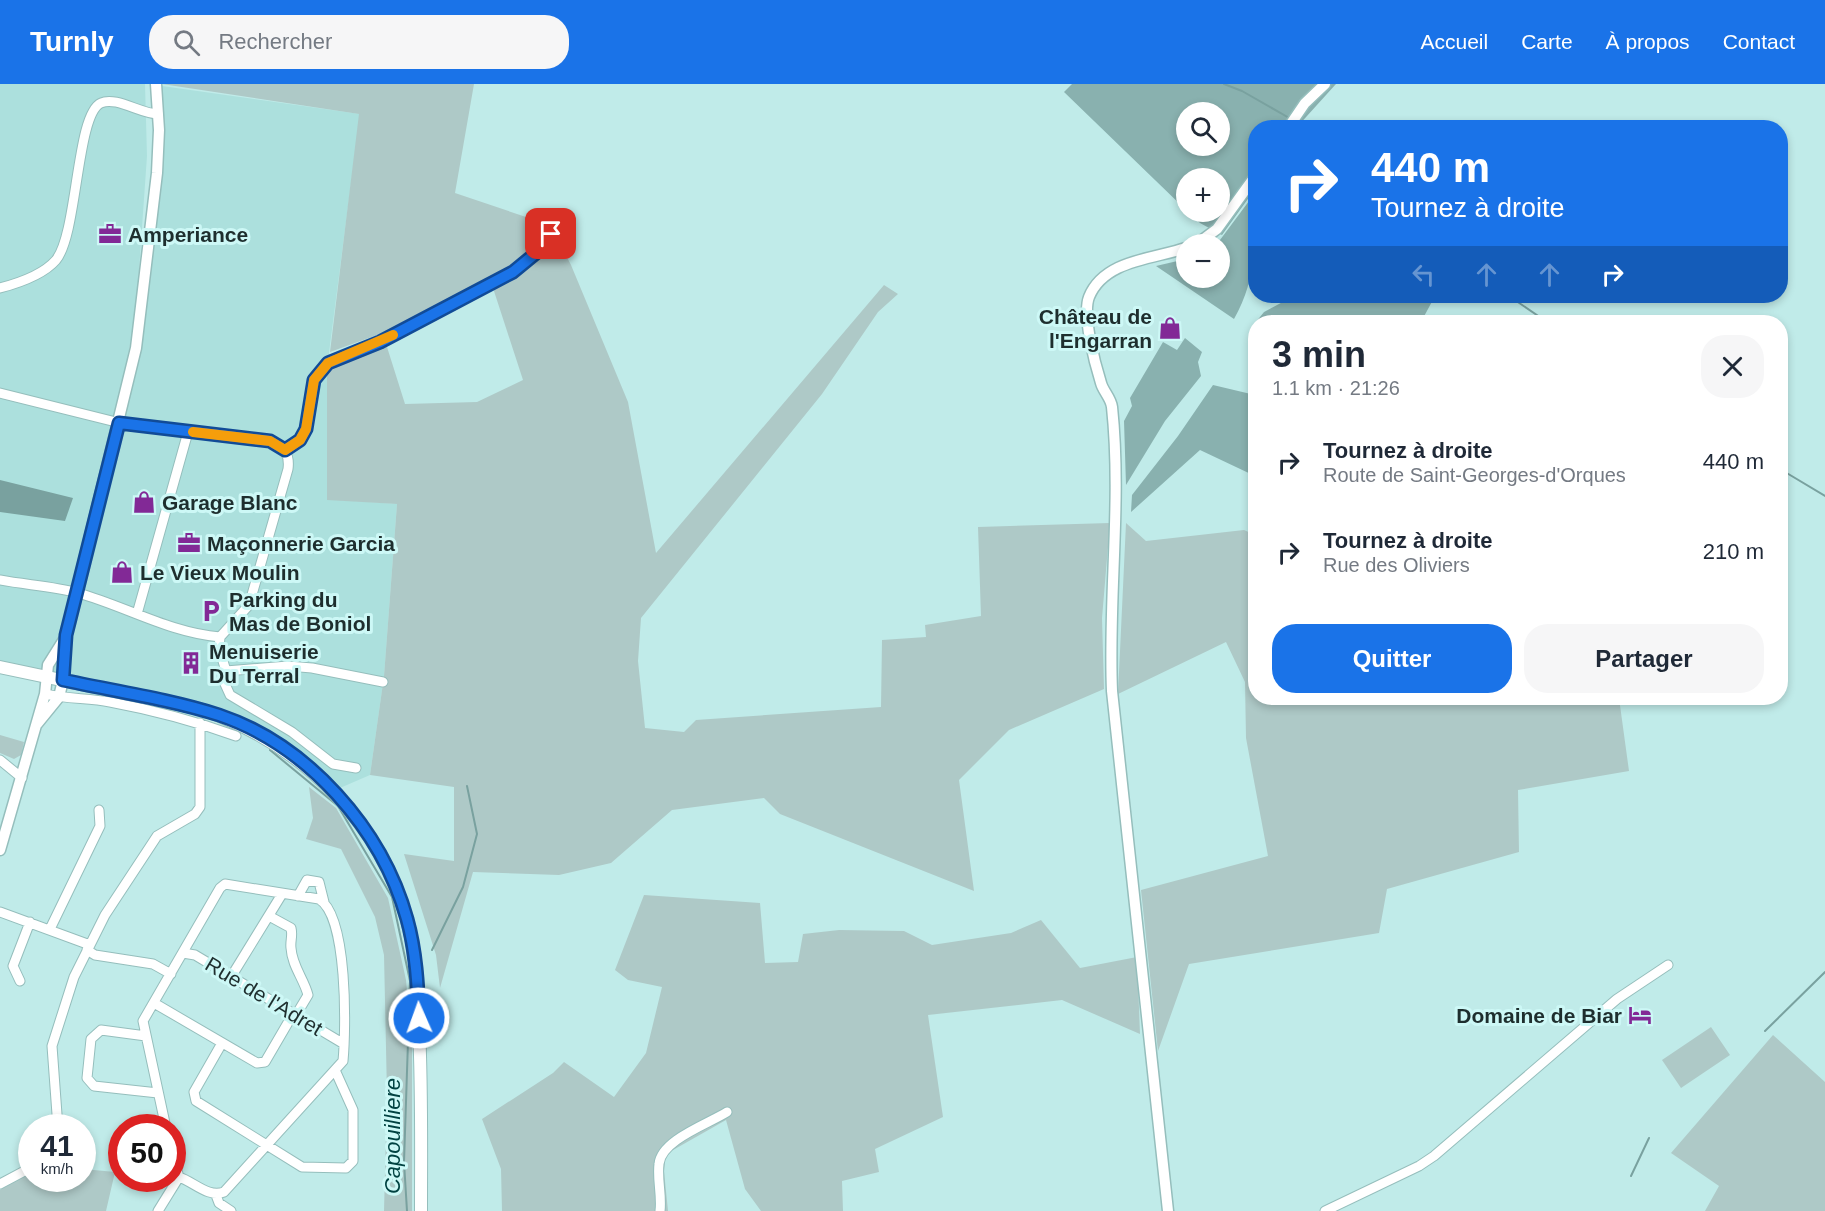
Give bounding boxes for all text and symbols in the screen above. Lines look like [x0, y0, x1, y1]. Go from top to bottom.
search box [149, 15, 569, 69]
text: Turnly [30, 26, 113, 57]
icon: search [170, 26, 203, 59]
text: Rechercher [218, 29, 332, 54]
text: Accueil [1421, 30, 1488, 53]
text: Carte [1521, 30, 1573, 53]
text: À propos [1606, 30, 1690, 53]
text: Contact [1723, 30, 1795, 53]
map controls [1176, 102, 1230, 288]
button: search [1176, 102, 1230, 156]
icon: right [1272, 144, 1350, 222]
text: 440 m [1371, 144, 1490, 191]
button: + [1176, 168, 1230, 222]
text: Tournez à droite [1371, 193, 1565, 223]
pin [525, 208, 576, 259]
icon: arrive [534, 217, 567, 250]
office icon: Amperiance [97, 221, 123, 247]
place label: Amperiance [128, 223, 248, 246]
button: − [1176, 234, 1230, 288]
icon: left [1407, 258, 1440, 291]
icon: ahead [1470, 258, 1503, 291]
icon: ahead [1533, 258, 1566, 291]
icon: right [1596, 258, 1629, 291]
place label: Château de l'Engarran [1039, 305, 1152, 352]
shop icon: Château de l'Engarran [1157, 315, 1183, 341]
text: 3 min [1272, 334, 1366, 375]
button: close [1701, 335, 1764, 398]
text: 1.1 km · 21:26 [1272, 377, 1400, 399]
text: Tournez à droite [1323, 438, 1493, 463]
icon: right [1272, 446, 1305, 479]
text: 440 m [1703, 449, 1764, 474]
text: Route de Saint-Georges-d'Orques [1323, 464, 1626, 486]
shop icon: Garage Blanc [131, 489, 157, 515]
place label: Garage Blanc [162, 491, 298, 514]
text: Tournez à droite [1323, 528, 1493, 553]
office icon: Maçonnerie Garcia [176, 530, 202, 556]
place label: Maçonnerie Garcia [207, 532, 395, 555]
icon: right [1272, 536, 1305, 569]
text: 210 m [1703, 539, 1764, 564]
text: Rue des Oliviers [1323, 554, 1470, 576]
shop icon: Le Vieux Moulin [109, 559, 135, 585]
place label: Le Vieux Moulin [140, 561, 299, 584]
place label: Parking du Mas de Boniol [229, 588, 371, 635]
parking icon: Parking du Mas de Boniol [198, 598, 224, 624]
button: Quitter [1272, 624, 1512, 693]
button: Partager [1524, 624, 1764, 693]
place label: Menuiserie Du Terral [209, 640, 319, 687]
building icon: Menuiserie Du Terral [178, 650, 204, 676]
street label: Rue de l'Adret [201, 952, 327, 1040]
position arrow [387, 986, 451, 1050]
hotel icon: Domaine de Biar [1627, 1002, 1653, 1028]
place label: Domaine de Biar [1456, 1004, 1622, 1027]
water label: Capouilliere [380, 1078, 405, 1194]
speed limit sign: 50 [108, 1114, 186, 1192]
text: 41 [40, 1129, 74, 1162]
text: km/h [41, 1160, 73, 1177]

